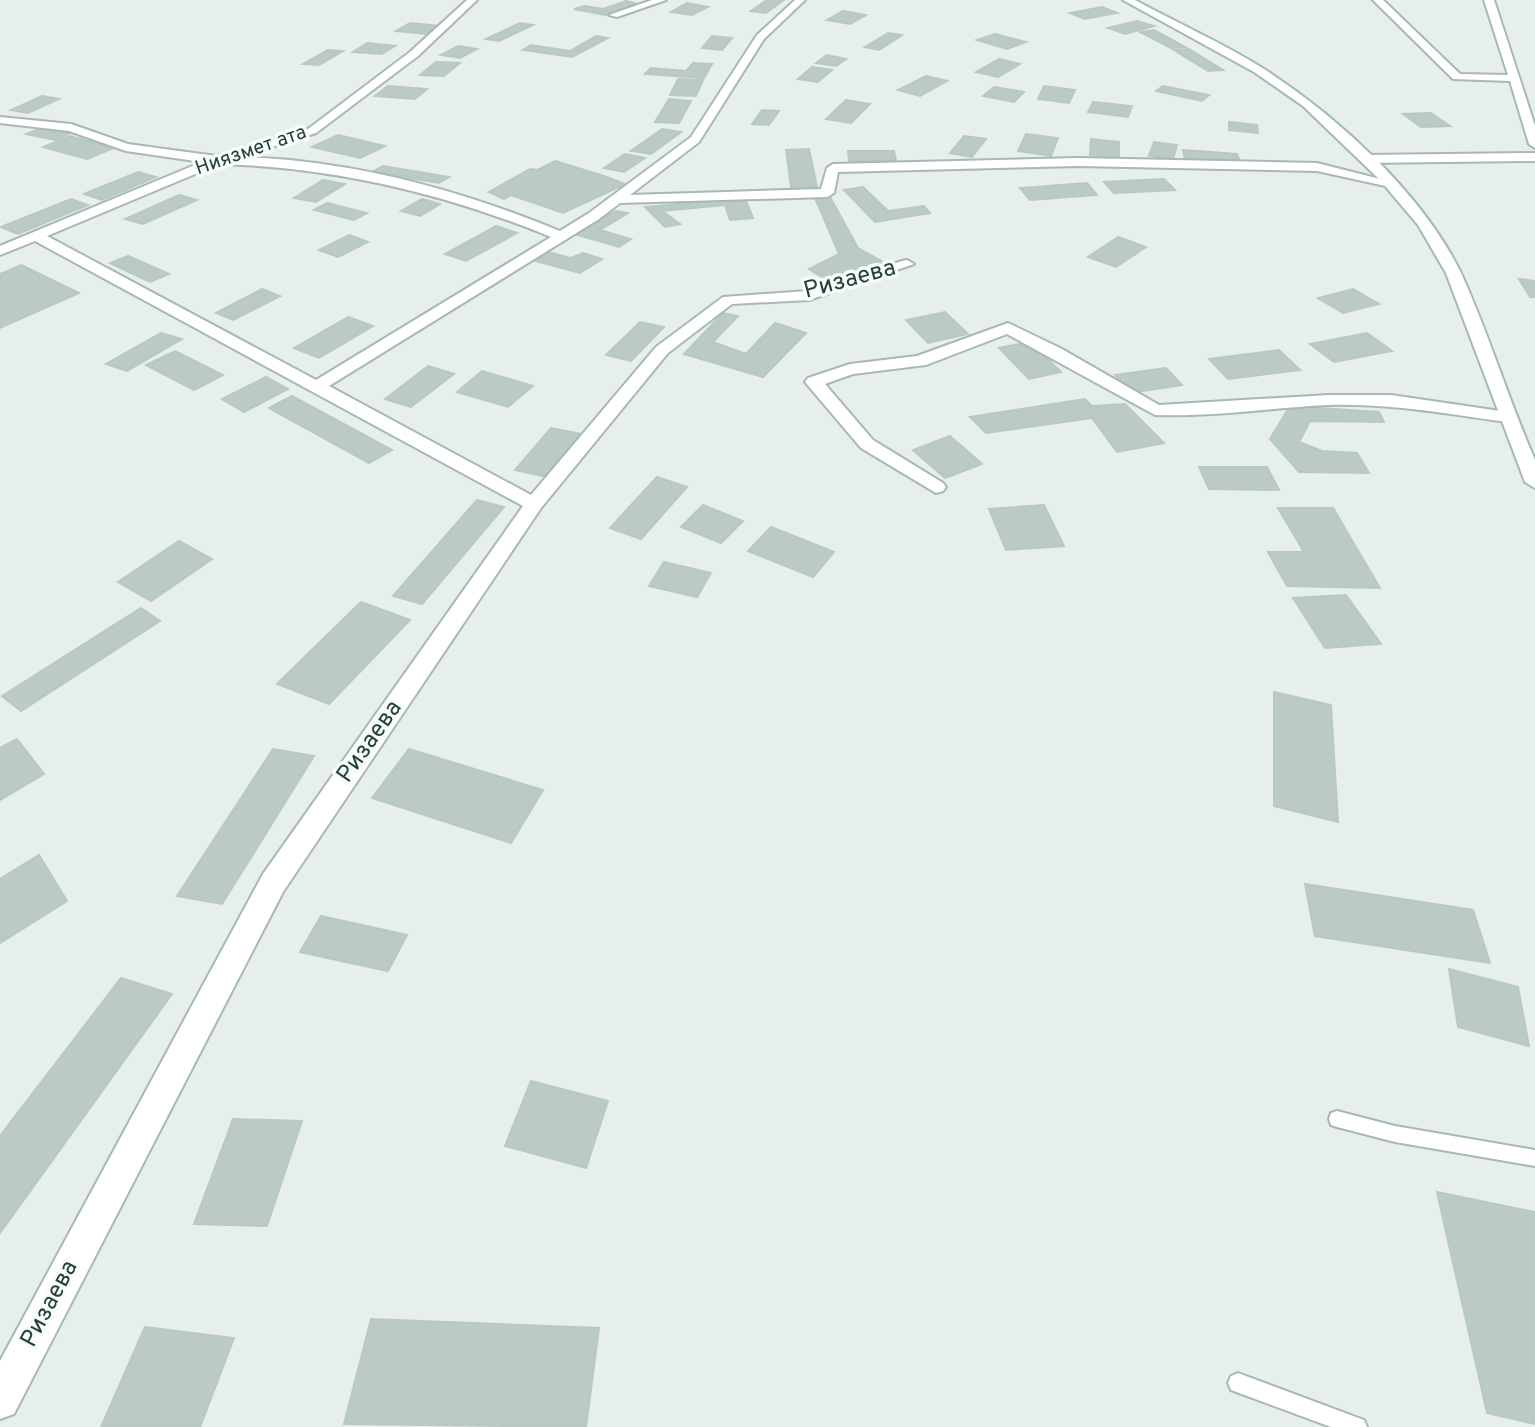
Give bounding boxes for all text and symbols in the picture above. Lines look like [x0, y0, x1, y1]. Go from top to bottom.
street label: Ниязмет ата [192, 120, 310, 182]
street label: Ризаева [801, 253, 899, 307]
street label: Ризаева [331, 695, 409, 789]
street label: Ризаева [15, 1255, 85, 1353]

